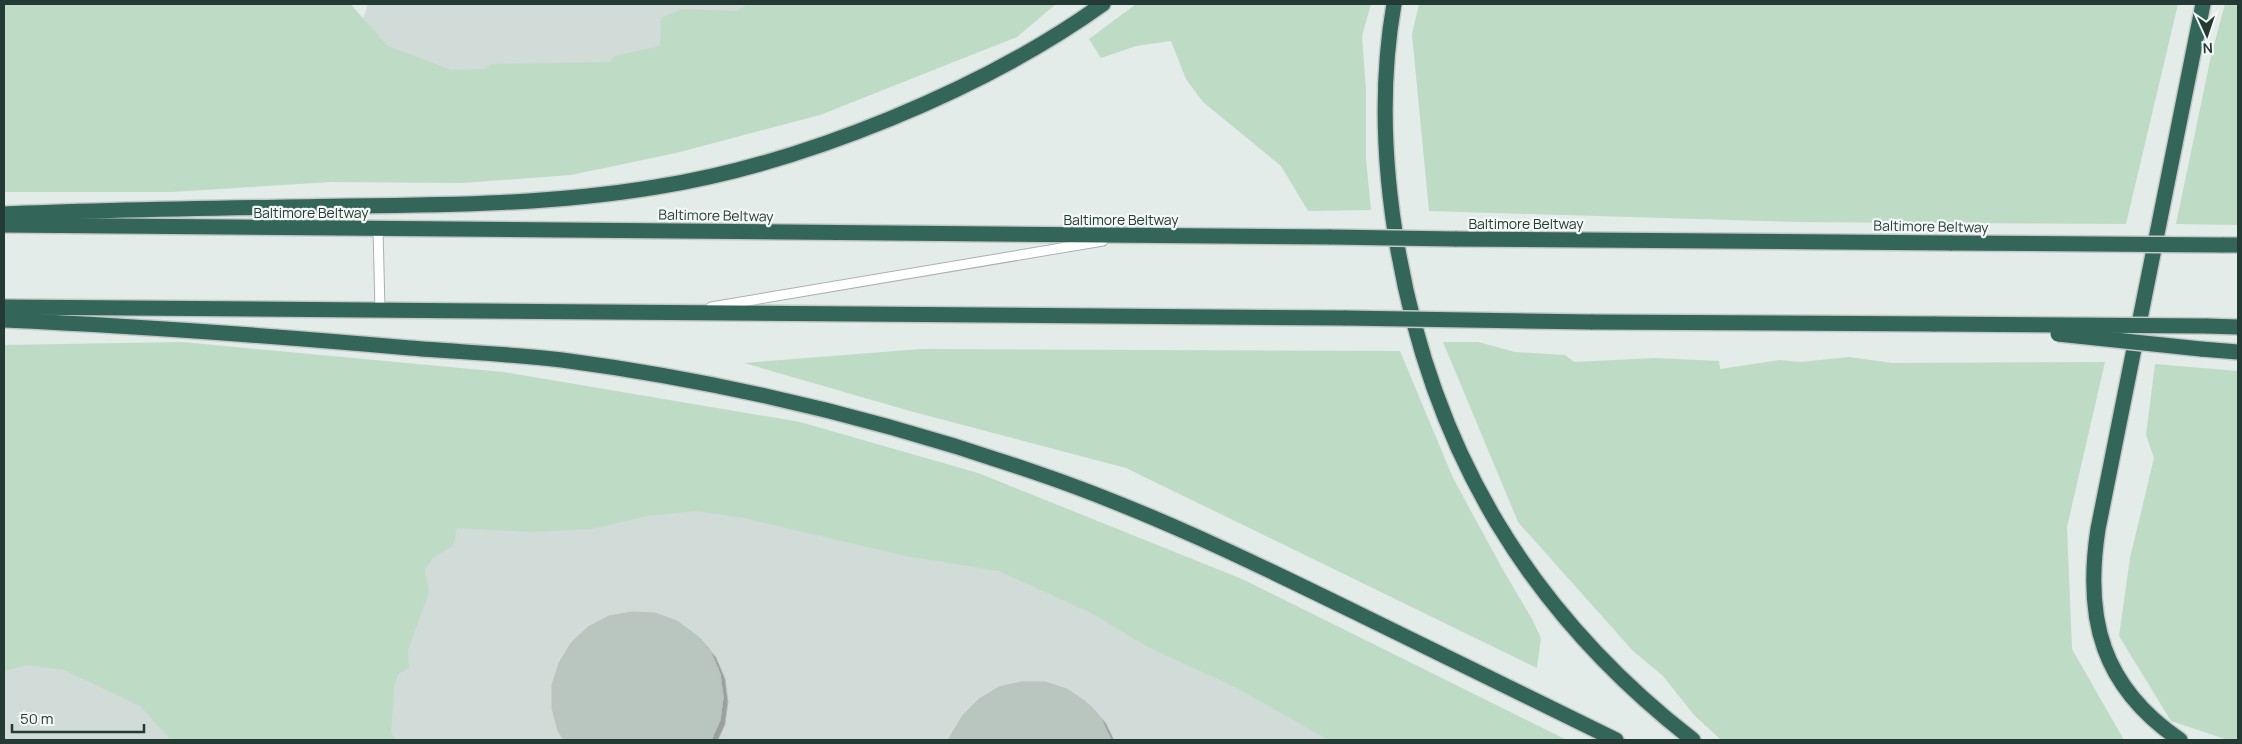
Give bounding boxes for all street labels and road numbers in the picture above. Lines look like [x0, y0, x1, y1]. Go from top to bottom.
street label: Baltimore Beltway [253, 203, 369, 222]
street label: Baltimore Beltway [658, 204, 774, 226]
street label: Baltimore Beltway [1063, 210, 1179, 229]
street label: Baltimore Beltway [1468, 214, 1584, 233]
street label: Baltimore Beltway [1873, 215, 1989, 237]

